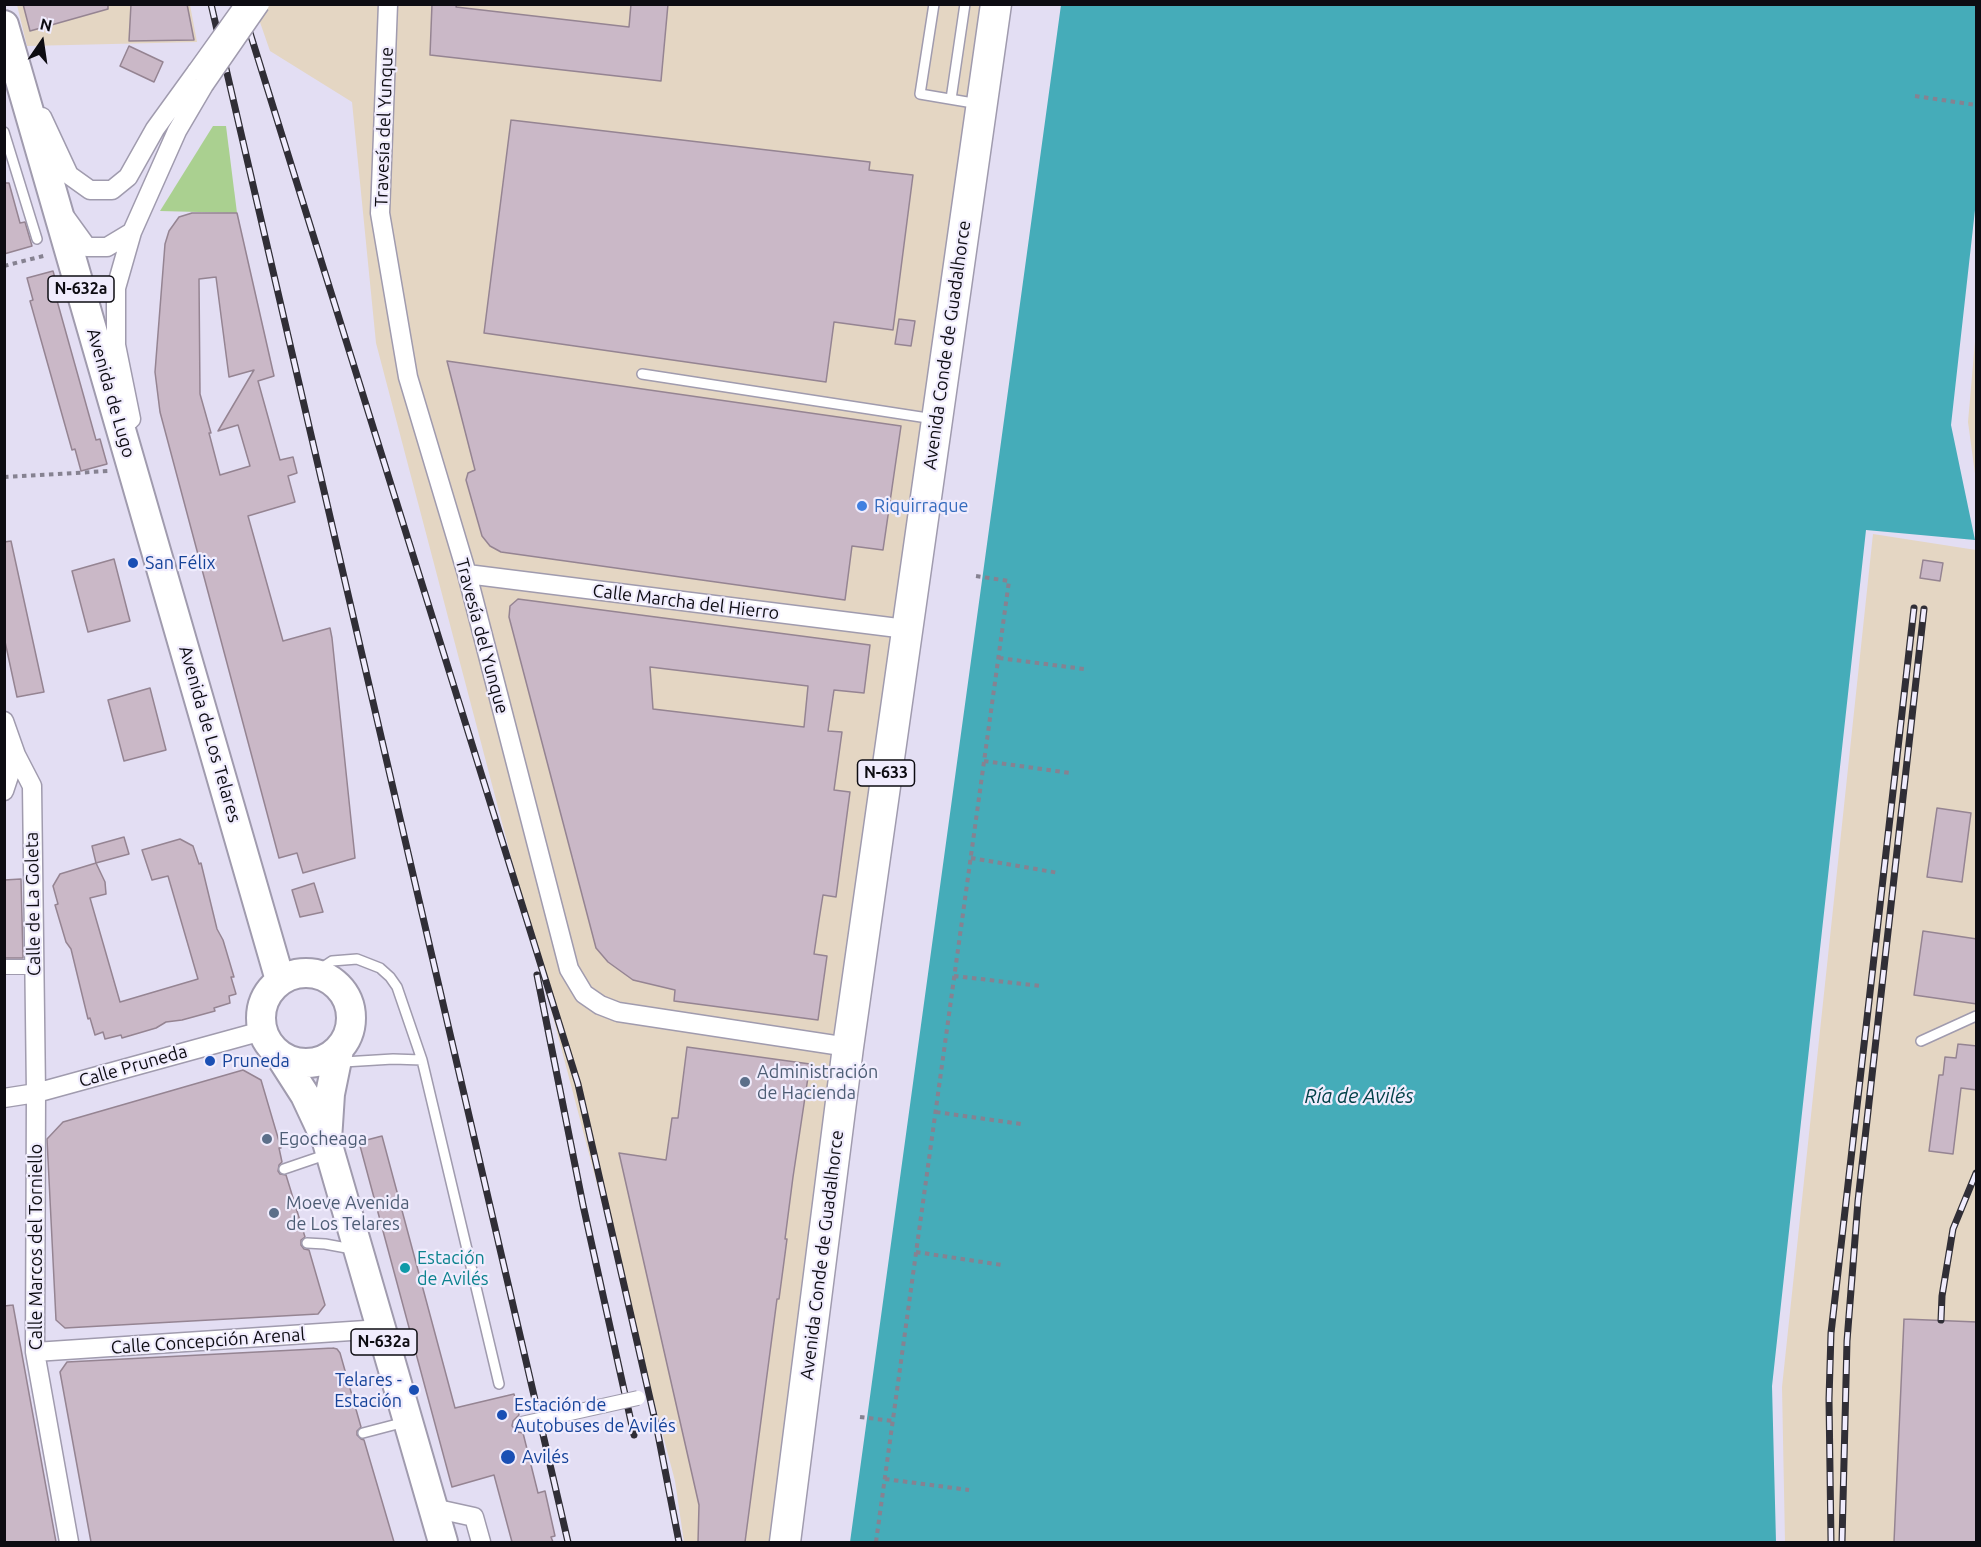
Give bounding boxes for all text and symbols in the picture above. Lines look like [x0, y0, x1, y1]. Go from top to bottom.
north arrow [12, 12, 72, 72]
text: N [38, 14, 54, 35]
street label: Travesía del Yunque [370, 47, 398, 207]
street label: Avenida Conde de Guadalhorce [919, 219, 975, 471]
road number: N-632a [48, 276, 114, 302]
street label: Avenida de Lugo [82, 326, 140, 460]
place label: Riquirraque [874, 495, 968, 517]
marker: Riquirraque [855, 499, 869, 513]
place label: San Félix [145, 552, 216, 574]
marker: San Félix [126, 556, 140, 570]
street label: Travesía del Yunque [451, 556, 513, 716]
street label: Calle Marcha del Hierro [591, 580, 781, 624]
street label: Avenida de Los Telares [174, 643, 246, 825]
road number: N-633 [858, 760, 914, 786]
street label: Calle de La Goleta [21, 832, 45, 976]
street label: Calle Pruneda [76, 1040, 190, 1092]
place label: Pruneda [222, 1050, 290, 1072]
marker: Pruneda [203, 1054, 217, 1068]
place label: Administración de Hacienda [757, 1061, 878, 1104]
marker: Administración de Hacienda [738, 1075, 752, 1089]
water label: Ría de Avilés [1304, 1084, 1414, 1108]
place label: Egocheaga [279, 1128, 367, 1150]
street label: Avenida Conde de Guadalhorce [796, 1129, 848, 1381]
marker: Egocheaga [260, 1132, 274, 1146]
street label: Calle Marcos del Torniello [25, 1144, 47, 1350]
place label: Moeve Avenida de Los Telares [286, 1192, 409, 1234]
marker: Moeve Avenida de Los Telares [267, 1206, 281, 1220]
place label: Estación de Avilés [417, 1247, 489, 1290]
marker: Estación de Avilés [398, 1261, 412, 1275]
street label: Calle Concepción Arenal [110, 1323, 306, 1359]
road number: N-632a [351, 1329, 417, 1355]
place label: Telares - Estación [334, 1369, 402, 1412]
marker: Telares - Estación [407, 1383, 421, 1397]
place label: Estación de Autobuses de Avilés [514, 1394, 676, 1436]
marker: Estación de Autobuses de Avilés [495, 1408, 509, 1422]
place label: Avilés [522, 1446, 569, 1468]
marker: Avilés [499, 1448, 517, 1466]

